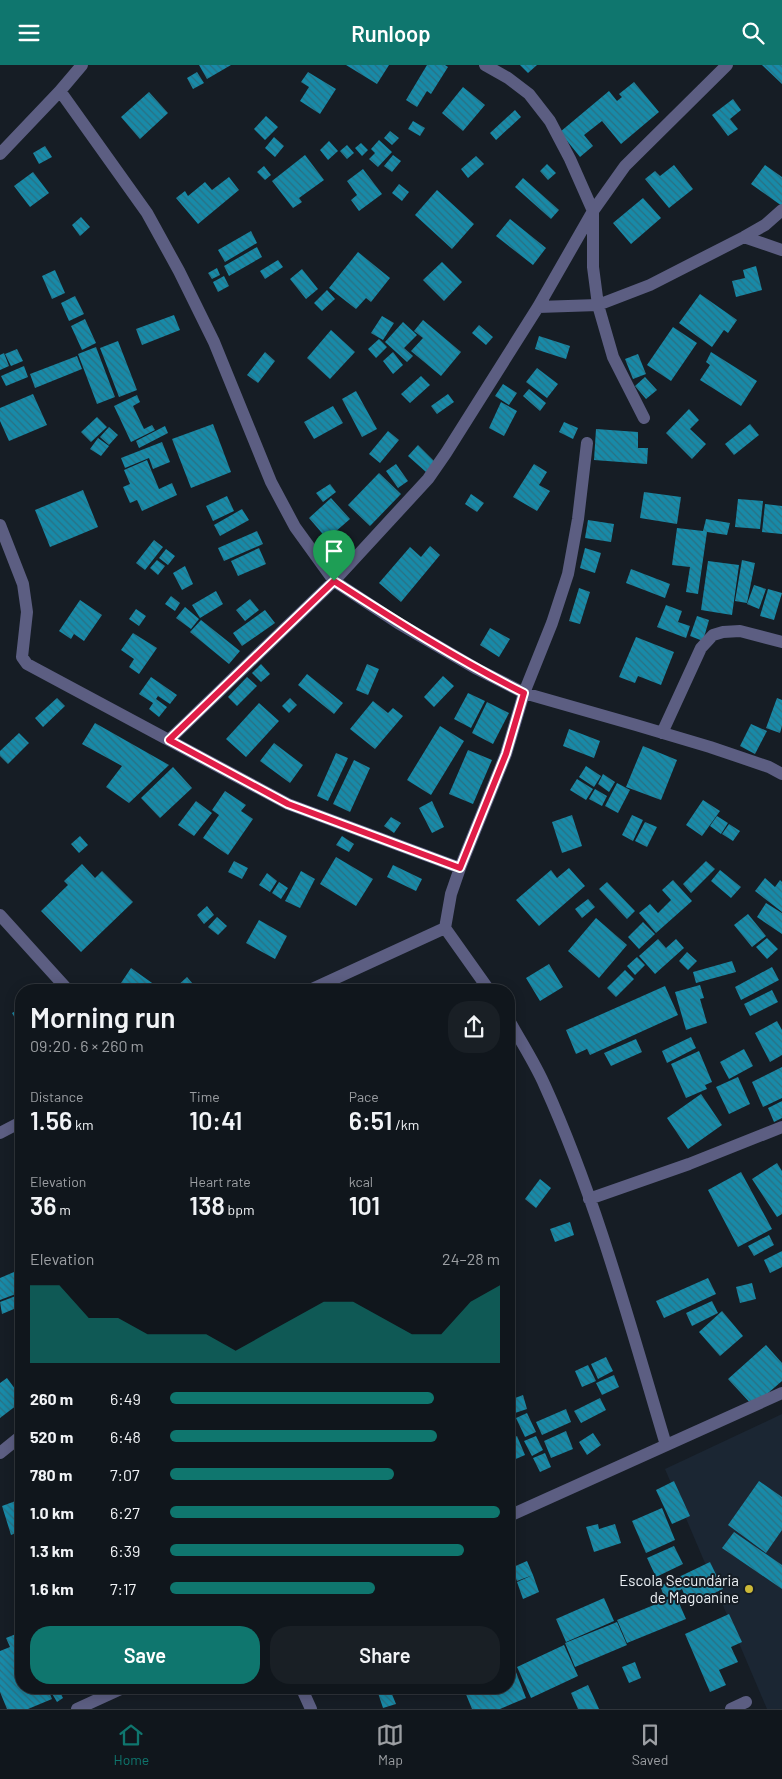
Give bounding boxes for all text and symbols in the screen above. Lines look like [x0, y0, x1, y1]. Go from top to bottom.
icon: menu [15, 19, 43, 47]
icon: search [739, 19, 767, 47]
text: Runloop [351, 20, 431, 46]
pin [313, 530, 355, 581]
icon: arrive [320, 537, 348, 565]
text: Morning run [30, 1000, 176, 1034]
button: share [448, 1001, 500, 1053]
text: 09:20 · 6 × 260 m [30, 1036, 144, 1055]
text: Distance [30, 1088, 83, 1105]
text: Time [189, 1088, 220, 1105]
text: Pace [349, 1088, 379, 1105]
text: 1.56 [30, 1105, 72, 1135]
text: 10:41 [189, 1105, 242, 1135]
text: 6:51 [349, 1105, 392, 1135]
text: km [72, 1116, 94, 1133]
text: /km [392, 1116, 419, 1133]
text: Elevation [30, 1173, 86, 1190]
text: Heart rate [189, 1173, 251, 1190]
text: kcal [349, 1173, 373, 1190]
text: 36 [30, 1190, 57, 1220]
text: 138 [189, 1190, 225, 1220]
text: 101 [349, 1190, 380, 1220]
text: m [57, 1201, 71, 1218]
text: bpm [225, 1201, 255, 1218]
text: Elevation [30, 1249, 94, 1268]
text: 24–28 m [442, 1249, 500, 1268]
text: 260 m [30, 1389, 73, 1408]
text: 6:49 [110, 1389, 141, 1408]
text: 520 m [30, 1427, 73, 1446]
text: 6:48 [110, 1427, 141, 1446]
text: 780 m [30, 1465, 72, 1484]
text: 7:07 [110, 1465, 140, 1484]
text: 1.0 km [30, 1503, 74, 1522]
text: 6:27 [110, 1503, 140, 1522]
text: 1.3 km [30, 1541, 74, 1560]
text: 6:39 [110, 1541, 140, 1560]
place label: Escola Secundária de Magoanine [619, 1571, 739, 1606]
text: 1.6 km [30, 1579, 74, 1598]
text: 7:17 [110, 1579, 136, 1598]
marker: Escola Secundária de Magoanine [743, 1583, 755, 1595]
button: Save [30, 1626, 260, 1684]
button: Share [270, 1626, 500, 1684]
tab: Home [114, 1721, 149, 1768]
tab: Map [376, 1721, 404, 1768]
tab: Saved [632, 1721, 668, 1768]

